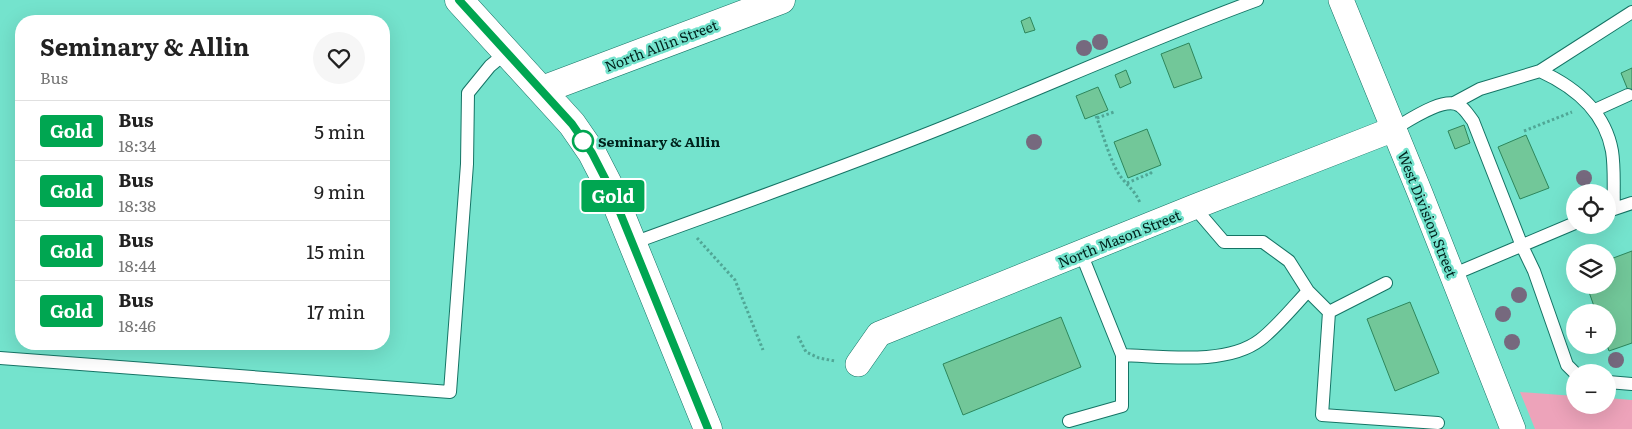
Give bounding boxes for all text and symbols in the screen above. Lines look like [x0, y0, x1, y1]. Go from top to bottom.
street label: North Allin Street [601, 14, 721, 76]
text: Seminary & Allin [40, 28, 249, 63]
button: heart [313, 32, 365, 84]
text: Bus [40, 65, 68, 89]
text: Bus [118, 105, 154, 133]
text: Gold [50, 117, 93, 144]
text: 5 min [314, 117, 365, 145]
marker: Seminary & Allin [572, 130, 594, 152]
place label: Seminary & Allin [598, 131, 720, 151]
text: 18:34 [118, 133, 156, 157]
street label: West Division Street [1393, 148, 1463, 281]
text: Bus [118, 165, 154, 193]
text: Gold [50, 177, 93, 204]
text: 9 min [314, 177, 365, 205]
line badge: Gold [578, 180, 648, 212]
text: Gold [591, 182, 635, 209]
map controls [1566, 184, 1616, 414]
button: locate [1566, 184, 1616, 234]
text: 18:38 [118, 193, 156, 217]
street label: North Mason Street [1054, 204, 1184, 272]
text: Bus [118, 225, 154, 253]
text: Gold [50, 237, 93, 264]
text: 15 min [306, 237, 365, 265]
button: layers [1566, 244, 1616, 294]
text: 18:44 [118, 253, 156, 277]
text: Bus [118, 285, 154, 313]
text: Gold [50, 297, 93, 324]
text: 17 min [307, 297, 365, 325]
button: + [1566, 304, 1616, 354]
text: 18:46 [118, 313, 156, 337]
button: − [1566, 364, 1616, 414]

